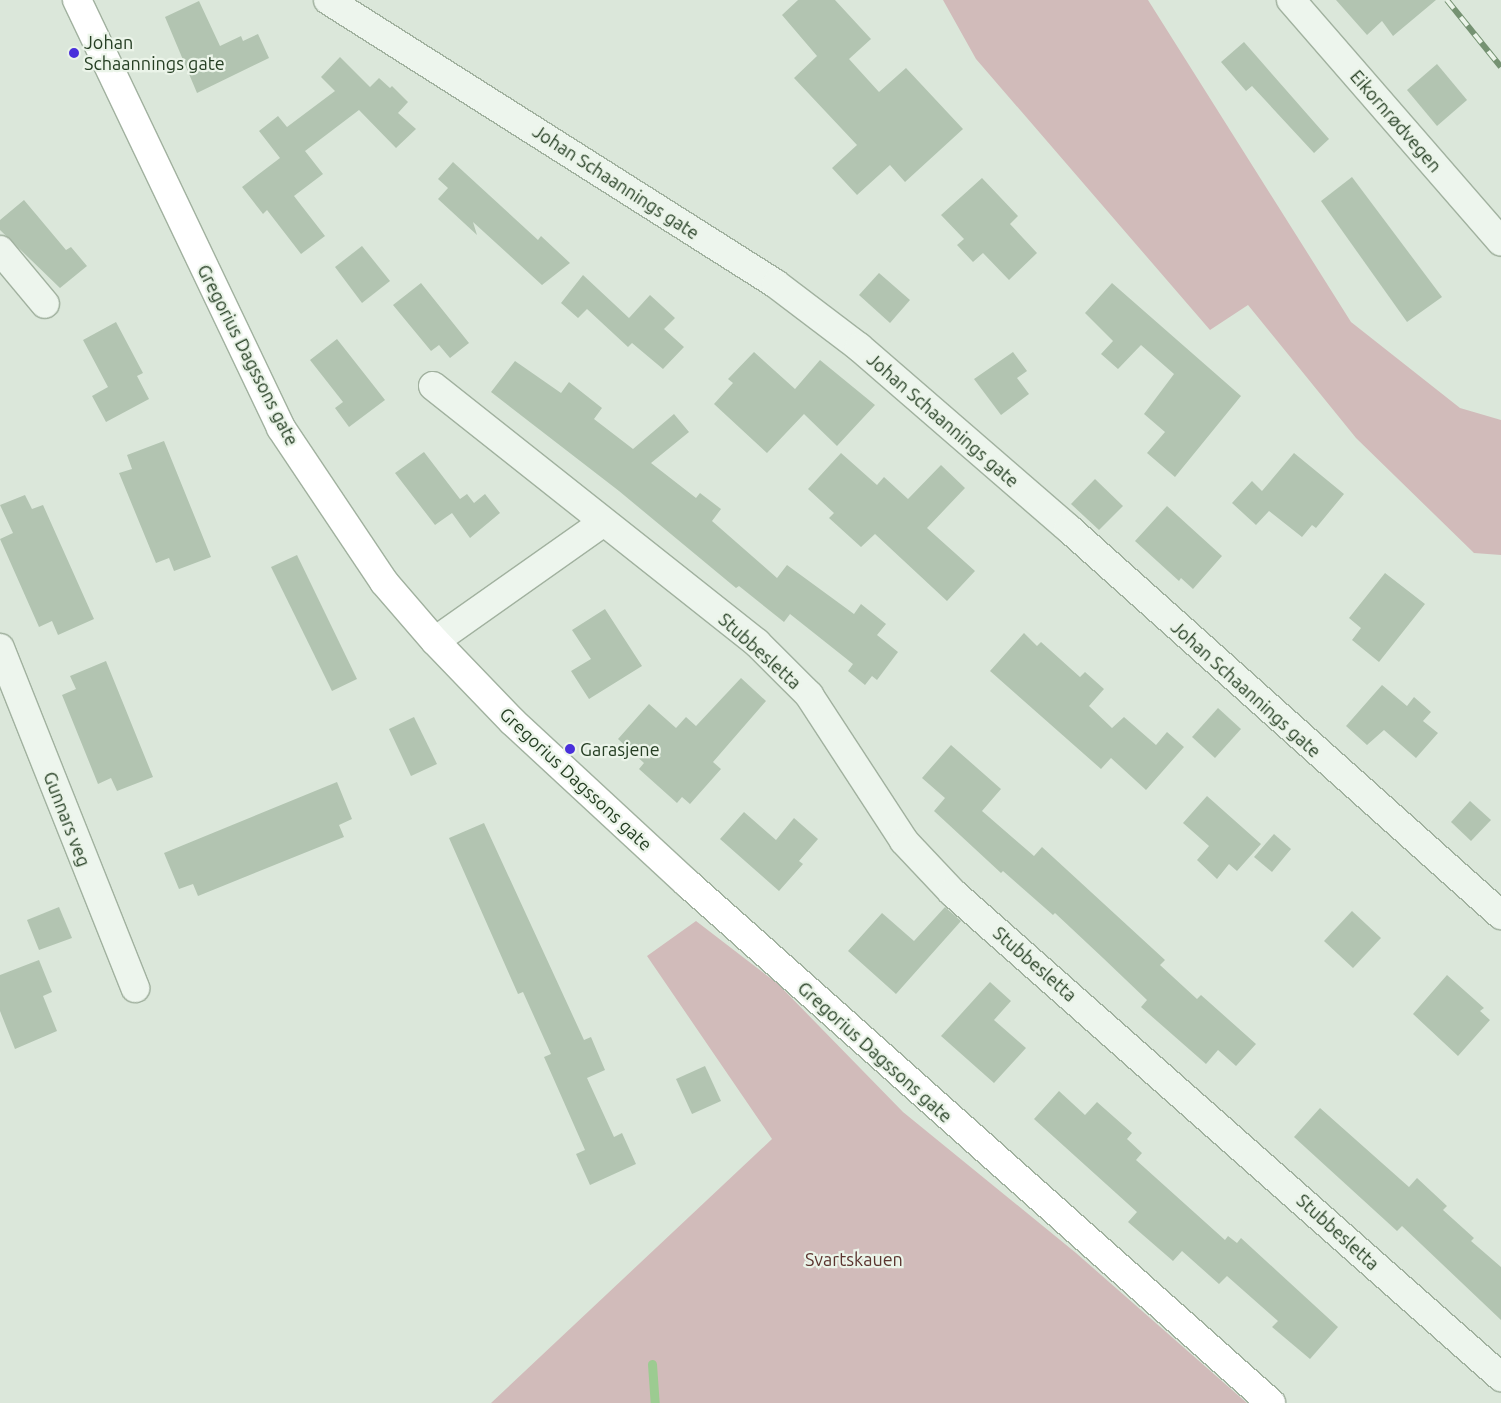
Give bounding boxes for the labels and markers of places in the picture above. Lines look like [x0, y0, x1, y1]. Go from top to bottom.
place label: Johan Schaannings gate [84, 32, 225, 74]
marker: Johan Schaannings gate [68, 47, 80, 59]
place label: Garasjene [580, 738, 660, 760]
marker: Garasjene [564, 743, 576, 755]

